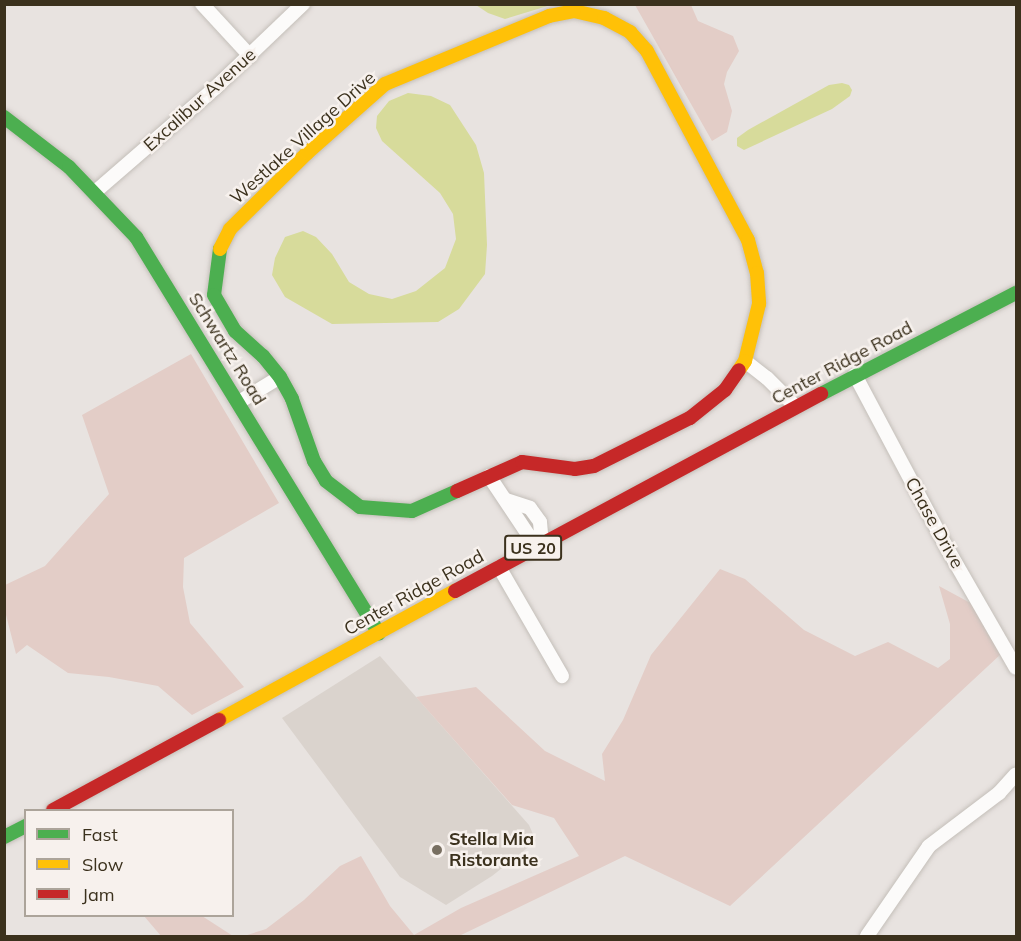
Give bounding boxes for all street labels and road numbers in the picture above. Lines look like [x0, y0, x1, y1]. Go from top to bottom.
street label: Excalibur Avenue [140, 44, 260, 156]
street label: Westlake Village Drive [226, 67, 380, 209]
street label: Schwartz Road [184, 289, 270, 409]
street label: Center Ridge Road [768, 317, 916, 409]
street label: Chase Drive [900, 474, 968, 572]
road number: US 20 [503, 535, 563, 561]
street label: Center Ridge Road [340, 546, 488, 640]

